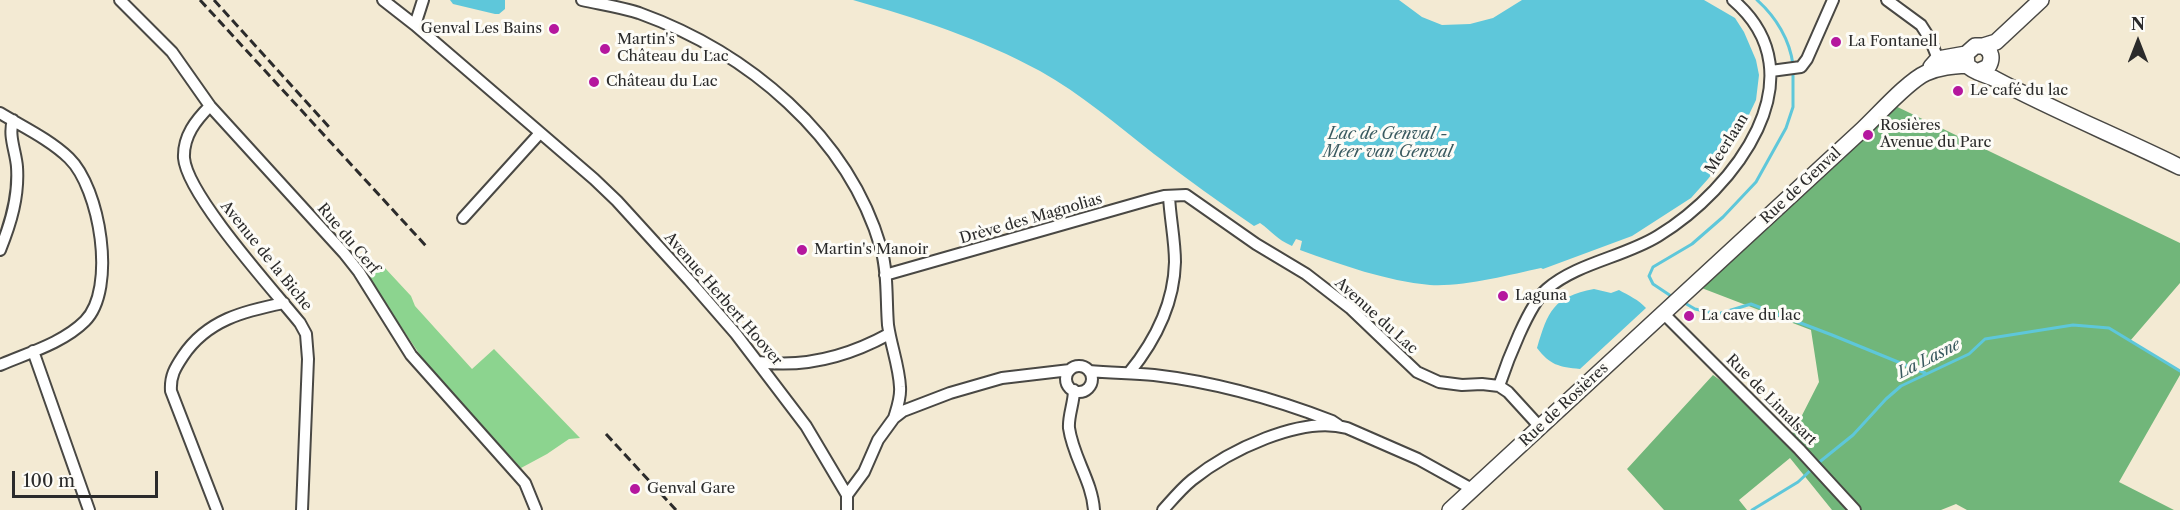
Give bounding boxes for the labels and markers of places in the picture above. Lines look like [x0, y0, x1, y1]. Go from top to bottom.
place label: Genval Les Bains [421, 20, 542, 38]
marker: Genval Les Bains [547, 22, 561, 36]
place label: Martin's Château du Lac [617, 31, 729, 66]
place label: La Fontanell [1848, 33, 1937, 51]
marker: La Fontanell [1829, 35, 1843, 49]
marker: Martin's Château du Lac [598, 42, 612, 56]
place label: Château du Lac [606, 73, 718, 91]
marker: Château du Lac [587, 75, 601, 89]
place label: Le café du lac [1970, 82, 2068, 100]
marker: Le café du lac [1951, 84, 1965, 98]
place label: Rosières Avenue du Parc [1880, 117, 1991, 152]
marker: Rosières Avenue du Parc [1861, 128, 1875, 142]
place label: Martin's Manoir [814, 241, 928, 259]
marker: Martin's Manoir [795, 243, 809, 257]
place label: Laguna [1515, 287, 1567, 305]
marker: Laguna [1496, 289, 1510, 303]
place label: La cave du lac [1701, 307, 1801, 325]
marker: La cave du lac [1682, 309, 1696, 323]
place label: Genval Gare [647, 480, 735, 498]
marker: Genval Gare [628, 482, 642, 496]

